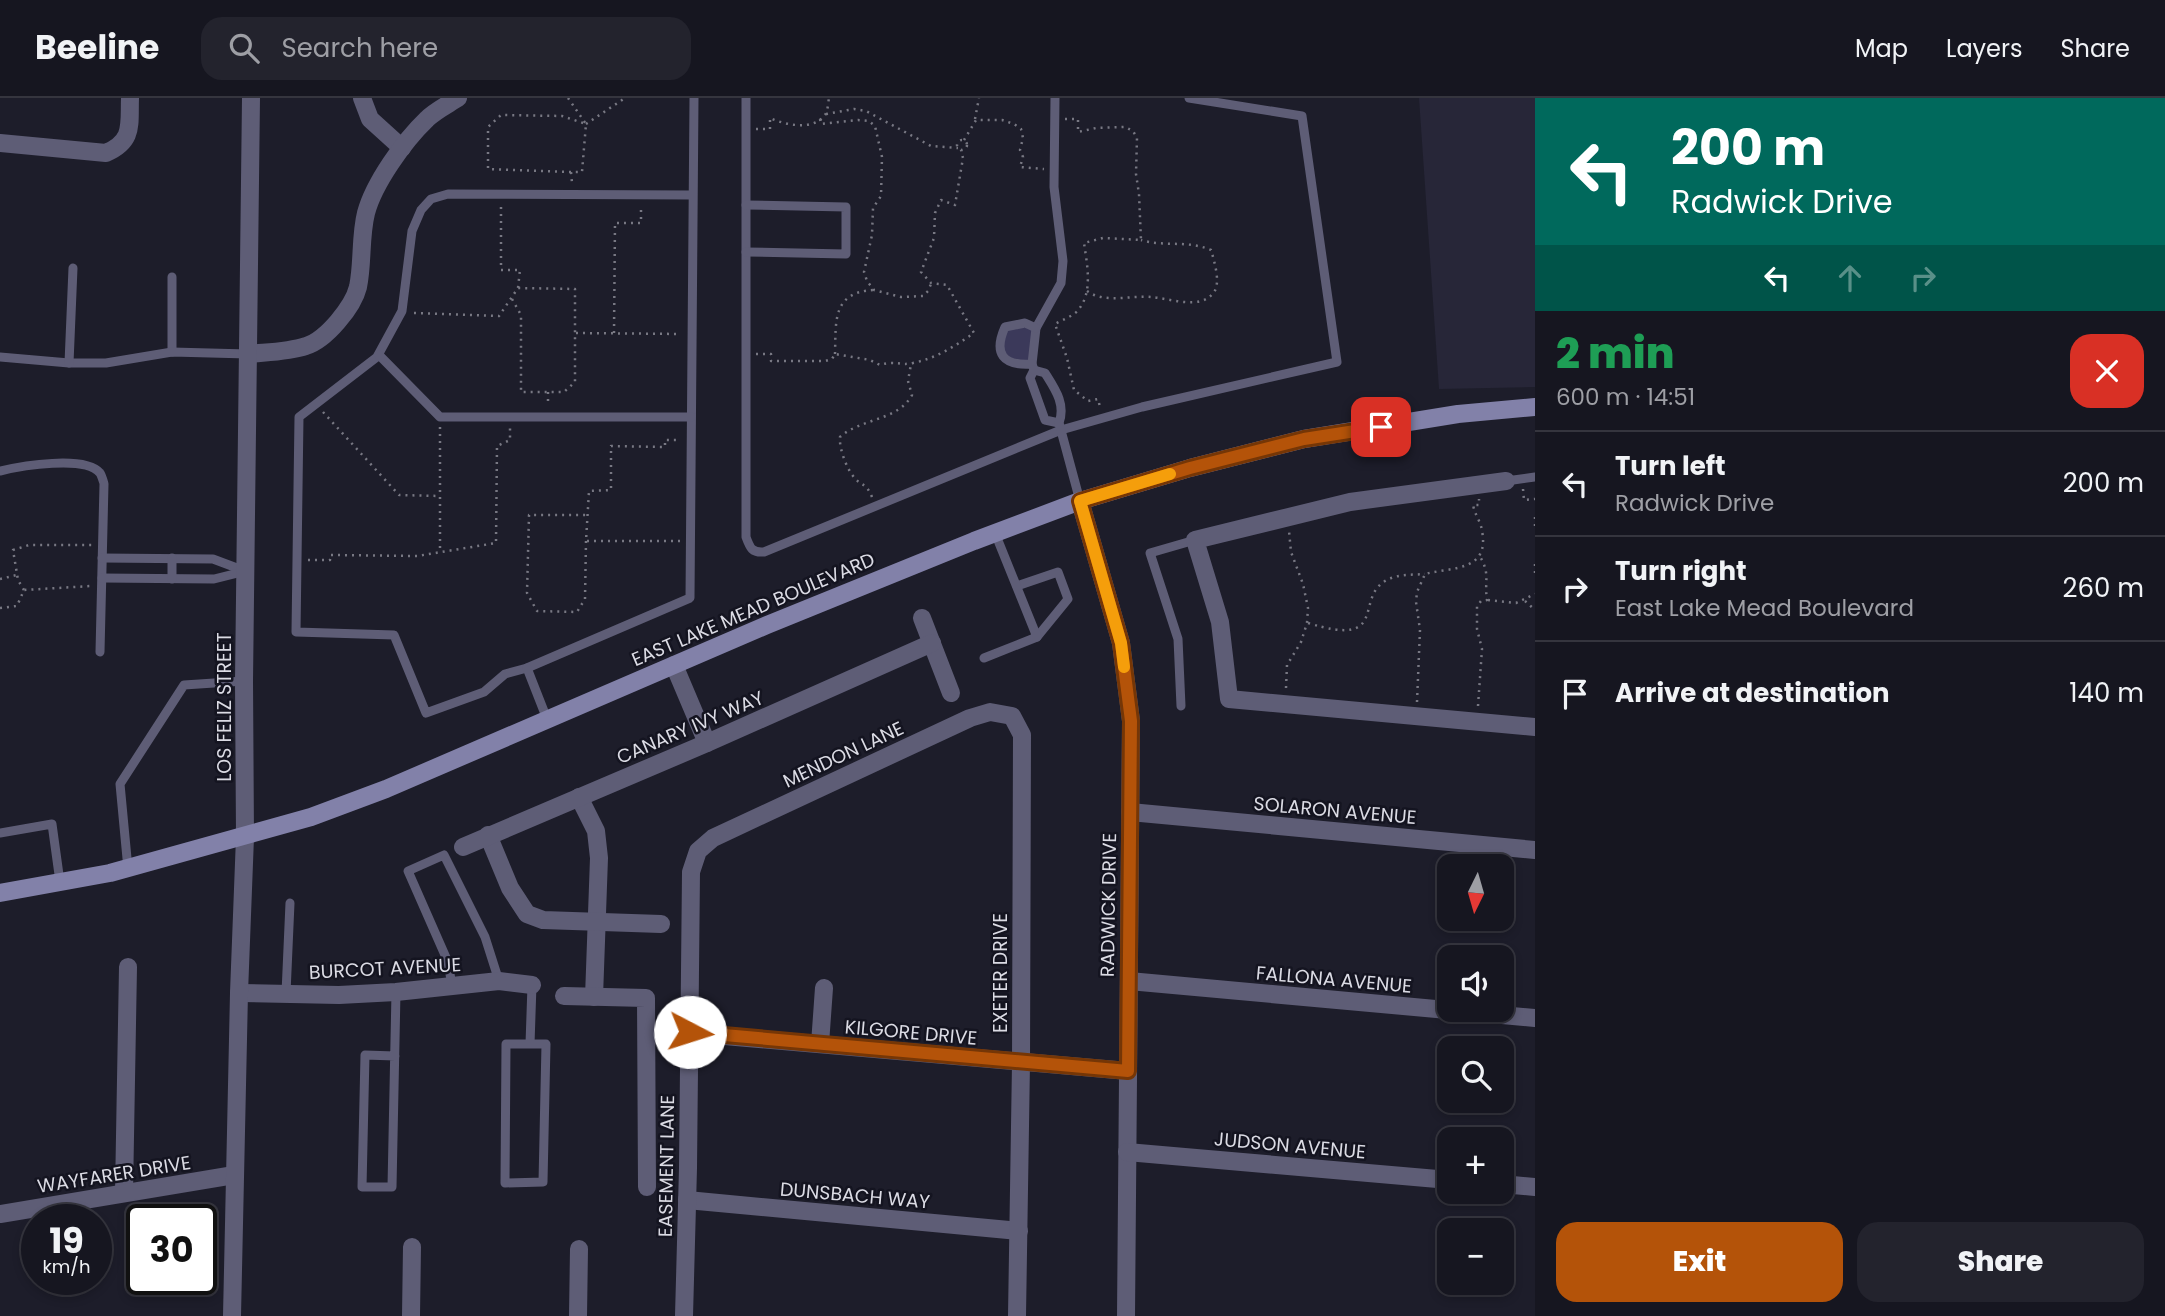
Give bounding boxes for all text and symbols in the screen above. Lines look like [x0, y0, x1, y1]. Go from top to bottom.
search box [201, 17, 691, 80]
text: Beeline [35, 24, 159, 71]
icon: search [225, 29, 263, 67]
text: Search here [281, 30, 438, 66]
text: Map [1855, 32, 1908, 65]
text: Layers [1946, 32, 2022, 65]
text: Share [2060, 32, 2130, 65]
text: 200 m [1671, 114, 1825, 182]
icon: left [1556, 126, 1647, 217]
text: Radwick Drive [1671, 179, 1893, 224]
icon: left [1758, 259, 1796, 297]
icon: ahead [1831, 259, 1869, 297]
icon: right [1904, 259, 1942, 297]
text: 2 min [1556, 324, 1674, 383]
button: close [2070, 334, 2144, 408]
text: 600 m · 14:51 [1556, 381, 1695, 413]
pin [1351, 397, 1411, 457]
icon: arrive [1362, 408, 1400, 446]
text: Turn left [1615, 448, 1726, 484]
icon: left [1556, 465, 1594, 503]
text: 200 m [2063, 465, 2144, 501]
text: Radwick Drive [1615, 487, 1774, 519]
street label: EAST LAKE MEAD BOULEVARD [627, 546, 879, 673]
text: Turn right [1615, 553, 1747, 589]
icon: right [1556, 570, 1594, 608]
text: 260 m [2062, 570, 2144, 606]
text: East Lake Mead Boulevard [1615, 592, 1914, 624]
street label: LOS FELIZ STREET [211, 632, 238, 782]
icon: arrive [1556, 675, 1594, 713]
text: Arrive at destination [1615, 675, 1890, 711]
text: 140 m [2069, 675, 2144, 711]
street label: CANARY IVY WAY [612, 684, 768, 771]
street label: MENDON LANE [778, 715, 908, 794]
street label: SOLARON AVENUE [1252, 790, 1417, 831]
street label: RADWICK DRIVE [1094, 833, 1123, 977]
north arrow [1437, 854, 1514, 931]
map controls [1437, 854, 1514, 1295]
street label: EXETER DRIVE [987, 913, 1014, 1033]
button: sound [1437, 945, 1514, 1022]
street label: BURCOT AVENUE [308, 951, 462, 986]
street label: FALLONA AVENUE [1255, 959, 1413, 1000]
position arrow [653, 995, 727, 1069]
street label: KILGORE DRIVE [844, 1013, 978, 1052]
button: search [1437, 1036, 1514, 1113]
street label: EASEMENT LANE [652, 1095, 681, 1237]
street label: JUDSON AVENUE [1213, 1125, 1367, 1166]
button: + [1437, 1127, 1514, 1204]
street label: WAYFARER DRIVE [35, 1149, 193, 1200]
street label: DUNSBACH WAY [779, 1175, 931, 1216]
speed limit sign: 30 [126, 1204, 217, 1295]
text: 19 [49, 1216, 84, 1265]
button: − [1437, 1218, 1514, 1295]
button: Exit [1556, 1222, 1843, 1302]
button: Share [1857, 1222, 2144, 1302]
text: km/h [43, 1254, 90, 1279]

